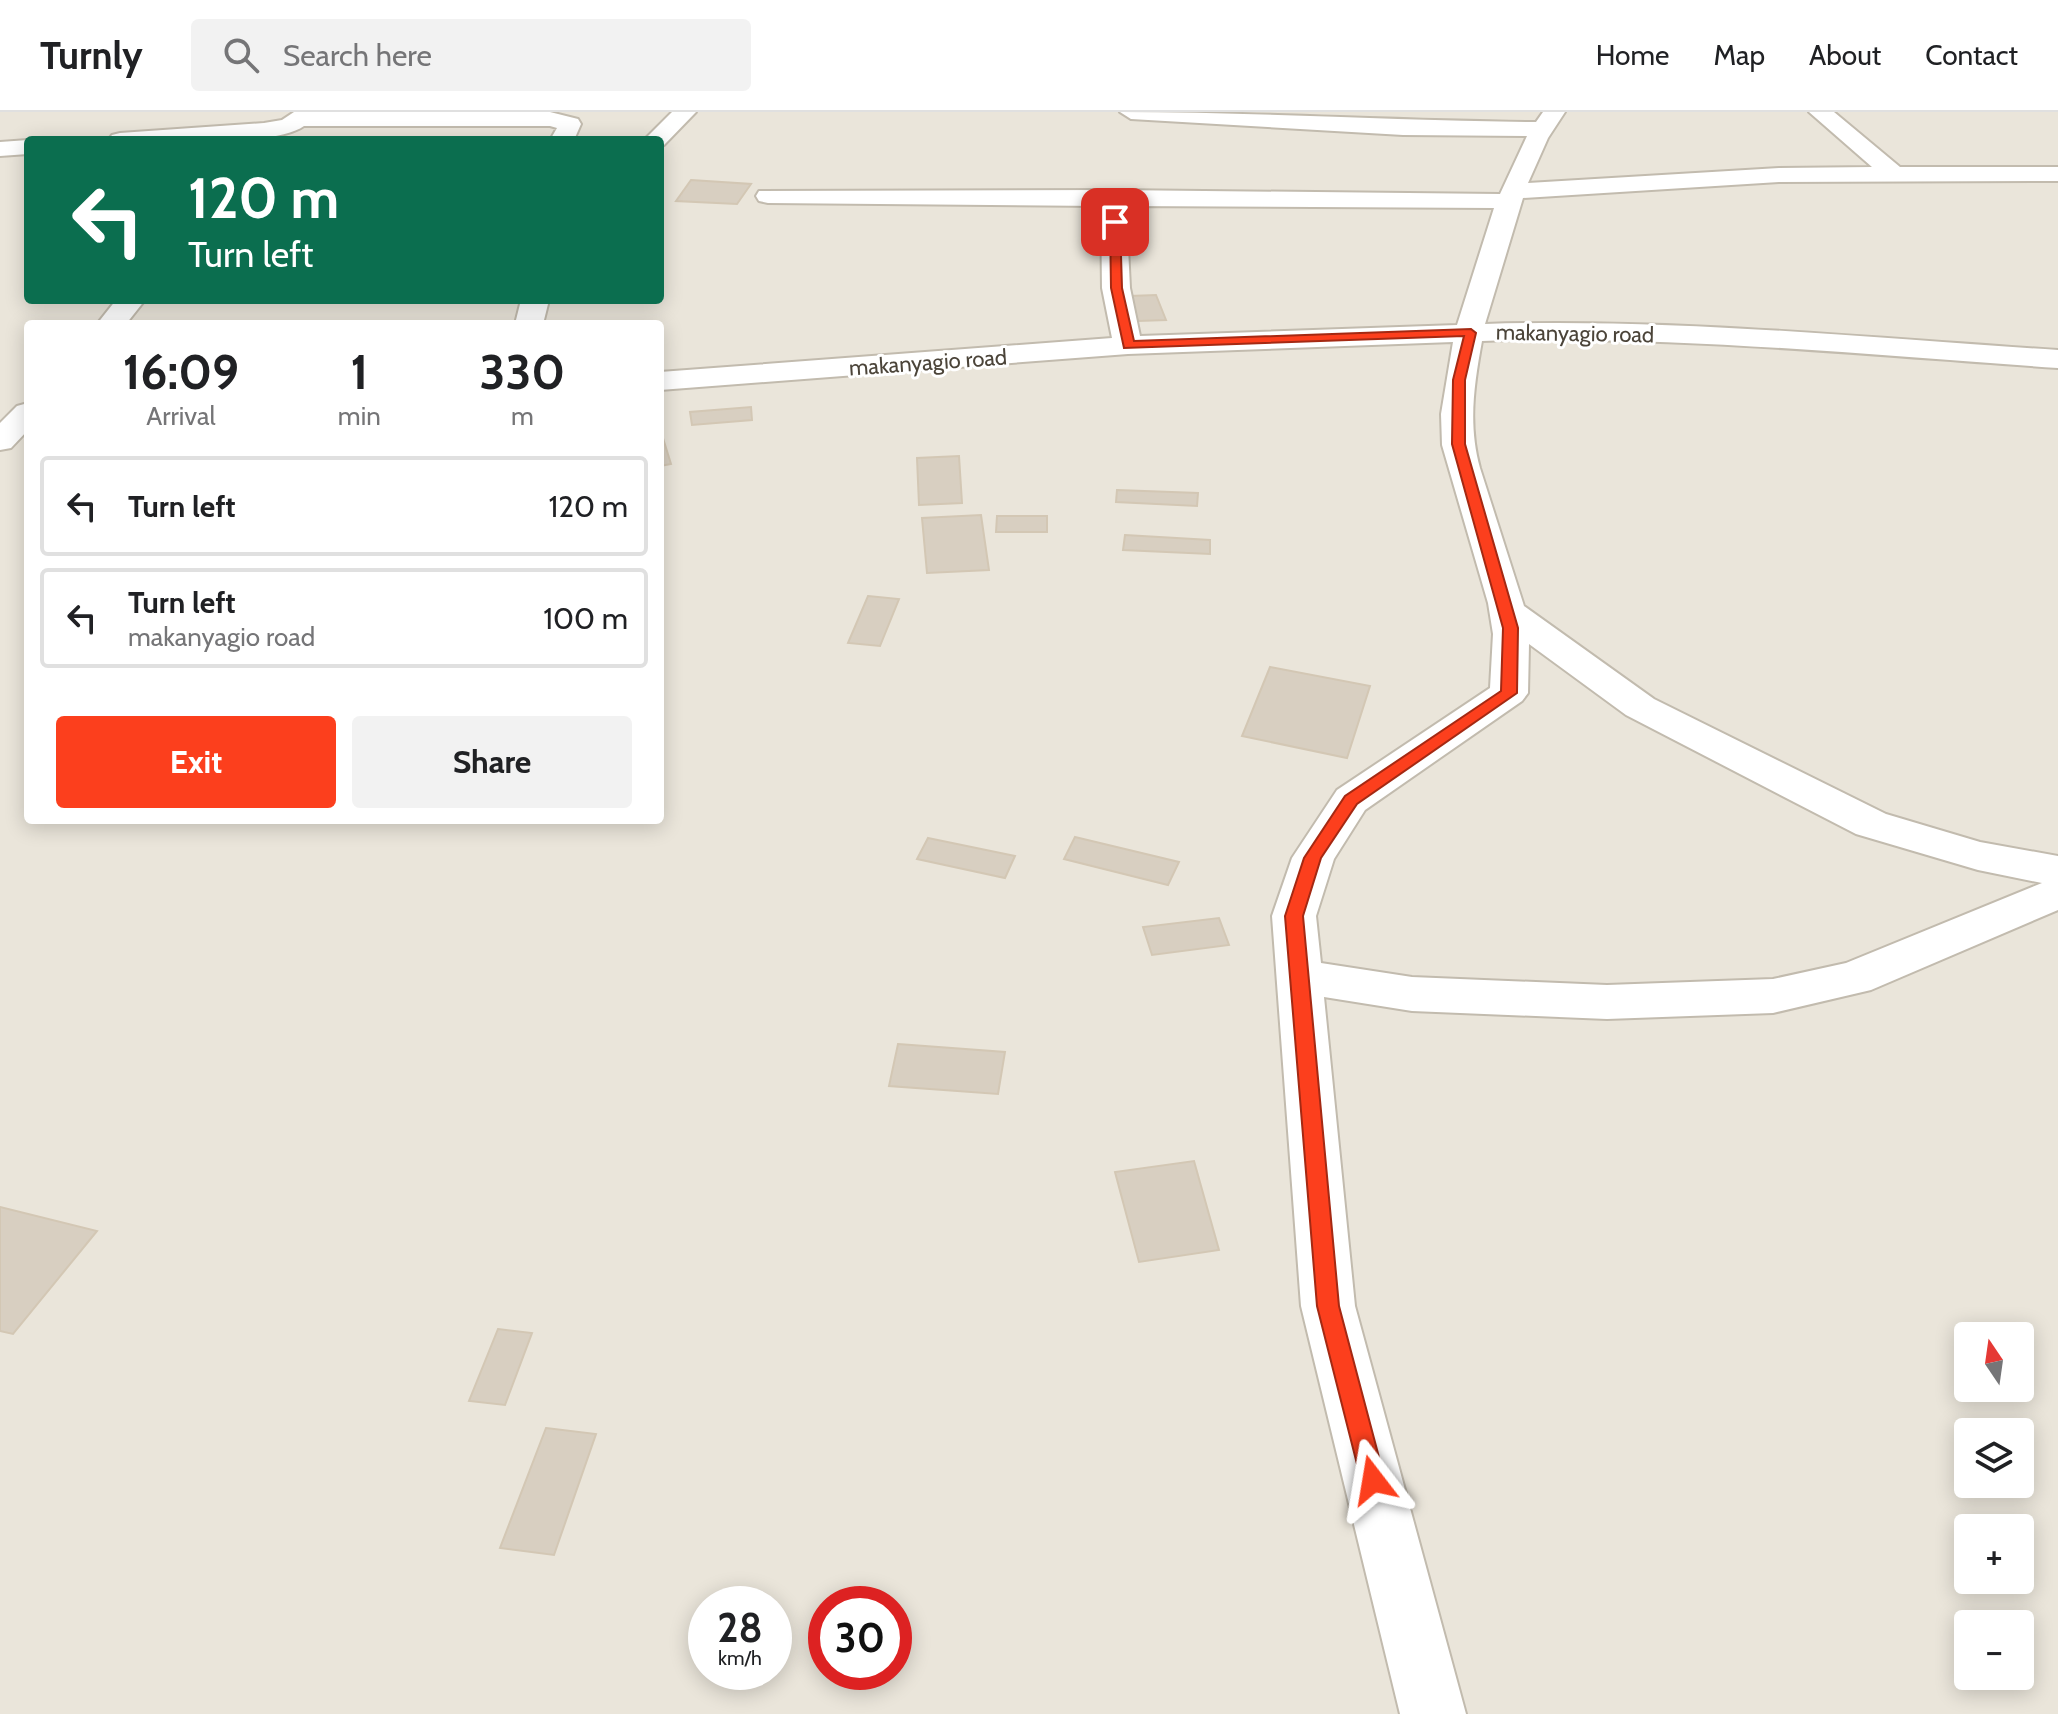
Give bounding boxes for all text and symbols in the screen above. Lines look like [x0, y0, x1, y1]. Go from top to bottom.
search box [191, 19, 751, 91]
text: Turnly [40, 32, 143, 79]
icon: search [219, 33, 263, 77]
text: Search here [283, 37, 432, 74]
text: Home [1596, 38, 1669, 72]
text: Map [1713, 38, 1765, 72]
text: About [1809, 38, 1881, 72]
text: Contact [1925, 38, 2018, 72]
text: 120 m [188, 164, 339, 232]
icon: left [56, 168, 160, 272]
pin [1081, 188, 1149, 256]
icon: arrive [1093, 200, 1137, 244]
text: Turn left [188, 232, 313, 276]
street label: makanyagio road [1496, 319, 1654, 348]
text: 16:09 [123, 343, 239, 401]
text: 1 [350, 343, 368, 401]
text: 330 [480, 343, 565, 401]
street label: makanyagio road [848, 344, 1008, 381]
text: Arrival [146, 400, 216, 432]
text: min [338, 400, 381, 432]
text: m [511, 400, 534, 432]
icon: left [60, 484, 104, 528]
text: Turn left [128, 488, 236, 525]
text: 120 m [548, 488, 628, 525]
text: Turn left [128, 584, 236, 621]
icon: left [60, 596, 104, 640]
text: 100 m [543, 600, 628, 637]
text: makanyagio road [128, 621, 315, 653]
button: Exit [56, 716, 336, 808]
button: Share [352, 716, 632, 808]
north arrow [1954, 1322, 2034, 1402]
map controls [1954, 1322, 2034, 1690]
button: layers [1954, 1418, 2034, 1498]
position arrow [1331, 1438, 1415, 1522]
button: + [1954, 1514, 2034, 1594]
speed limit sign: 30 [808, 1586, 912, 1690]
text: 28 [717, 1603, 763, 1652]
button: − [1954, 1610, 2034, 1690]
text: km/h [718, 1646, 762, 1670]

